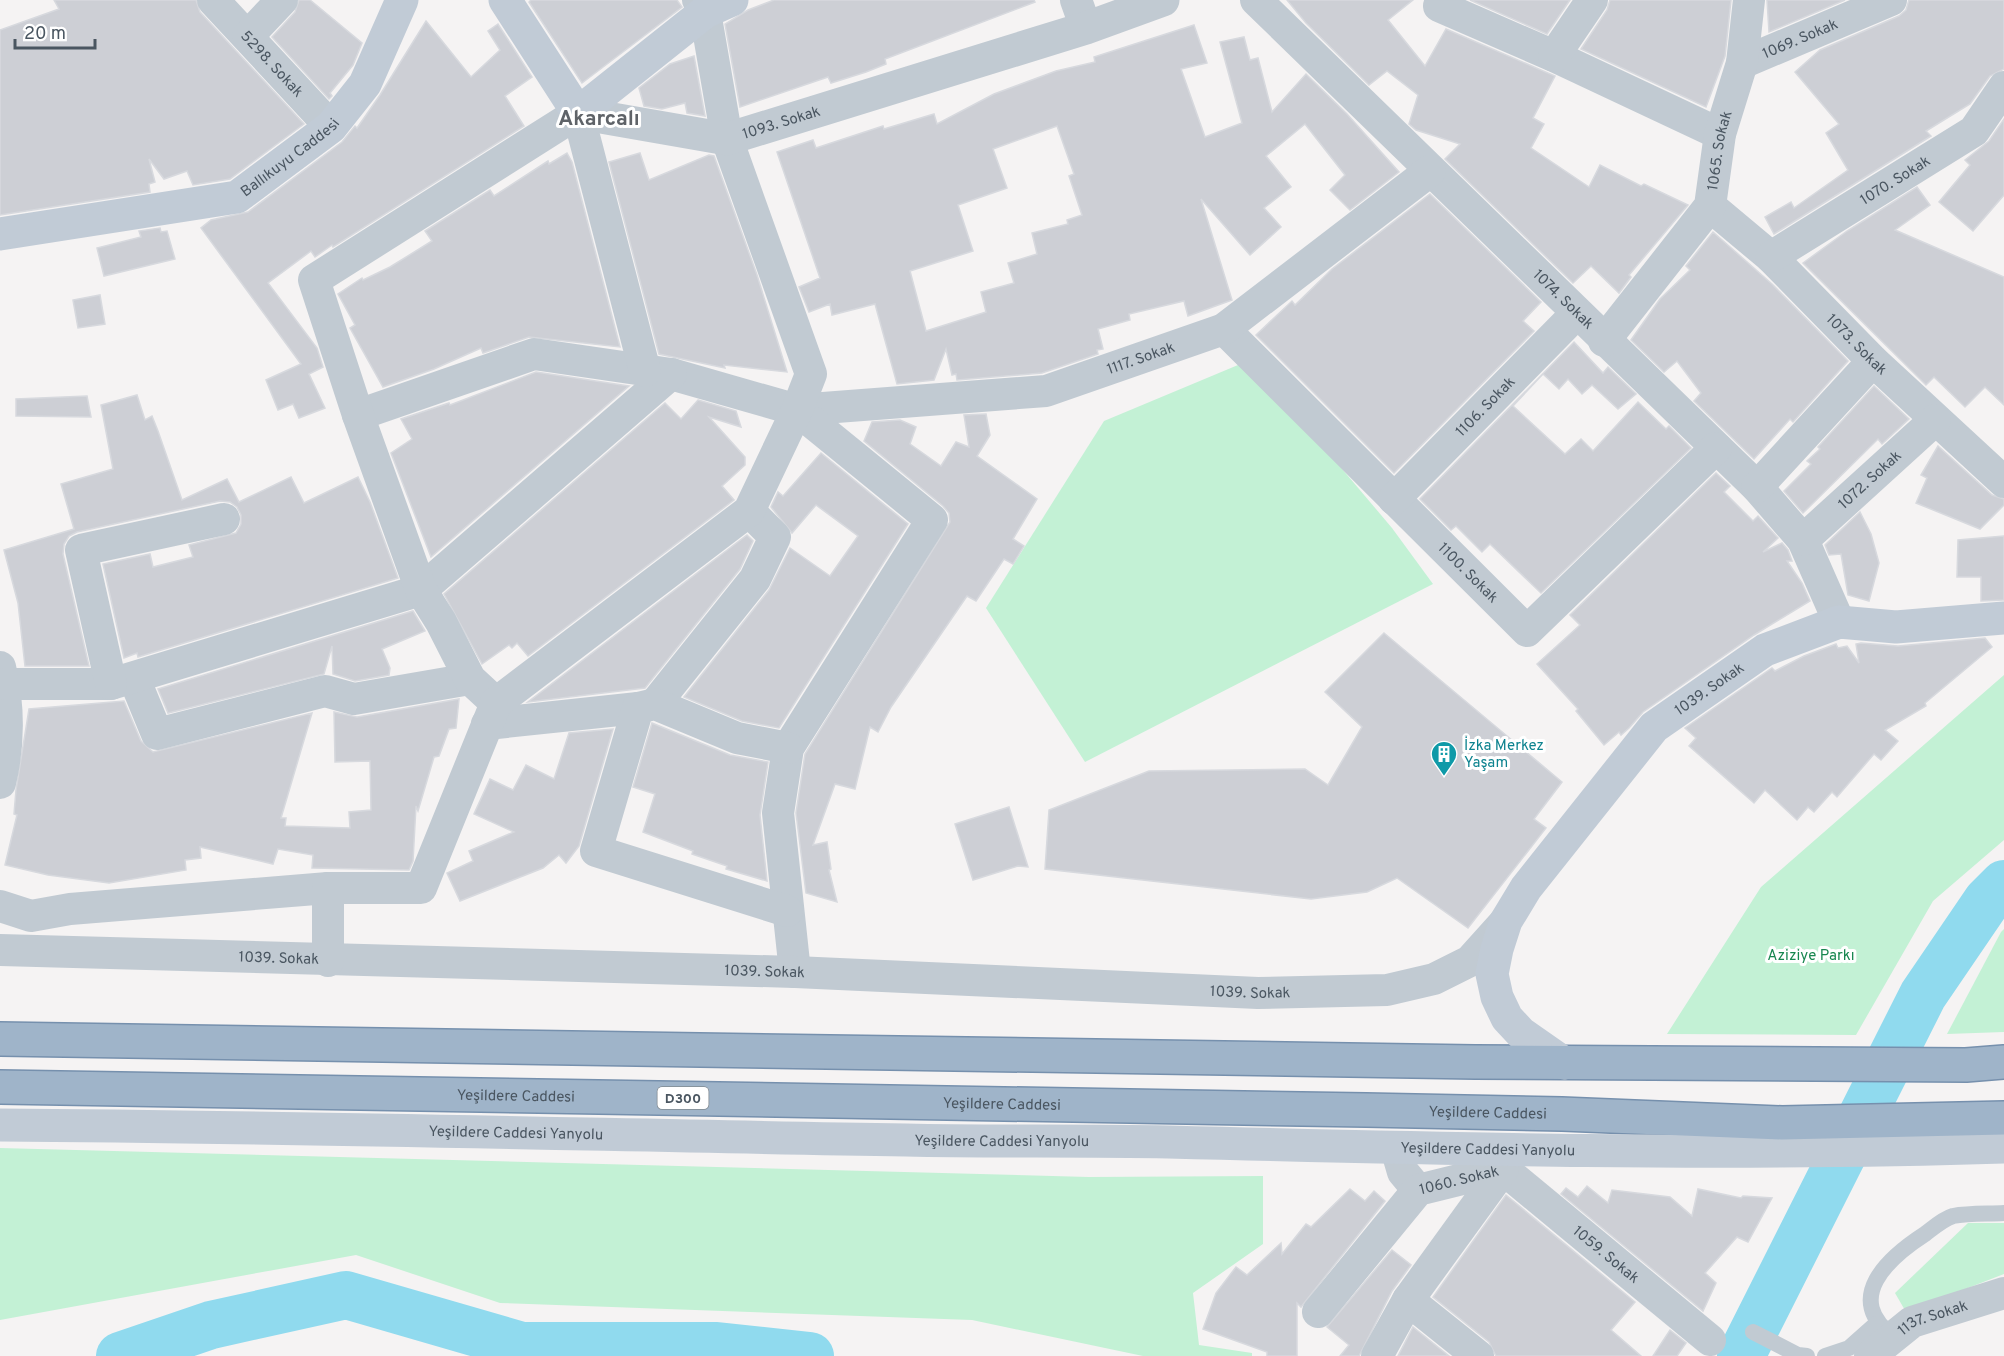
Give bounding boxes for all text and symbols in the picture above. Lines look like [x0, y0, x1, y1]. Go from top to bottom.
scale bar [15, 12, 94, 50]
street label: 1069. Sokak [1760, 15, 1841, 64]
text: 20 m [24, 23, 66, 46]
street label: 5298. Sokak [236, 28, 307, 102]
street label: 1093. Sokak [740, 103, 823, 145]
district label: Akarcalı [558, 106, 640, 133]
street label: 1065. Sokak [1704, 109, 1738, 192]
street label: Ballıkuyu Caddesi [237, 115, 345, 202]
street label: 1070. Sokak [1857, 152, 1935, 210]
street label: 1074. Sokak [1528, 266, 1597, 334]
street label: 1073. Sokak [1821, 311, 1890, 380]
street label: 1117. Sokak [1105, 339, 1178, 380]
street label: 1106. Sokak [1452, 373, 1520, 442]
street label: 1072. Sokak [1835, 447, 1906, 514]
street label: 1100. Sokak [1433, 539, 1502, 608]
street label: 1039. Sokak [1672, 659, 1748, 721]
place label: İzka Merkez Yaşam [1464, 736, 1544, 773]
building icon: İzka Merkez Yaşam [1429, 739, 1459, 777]
park label: Aziziye Parkı [1767, 947, 1855, 966]
street label: 1039. Sokak [238, 949, 319, 970]
street label: 1039. Sokak [724, 962, 805, 983]
street label: 1039. Sokak [1210, 983, 1291, 1004]
street label: Yeşildere Caddesi [457, 1087, 575, 1108]
road number: D300 [658, 1087, 708, 1109]
street label: Yeşildere Caddesi [943, 1095, 1061, 1116]
street label: Yeşildere Caddesi [1428, 1103, 1547, 1125]
street label: Yeşildere Caddesi Yanyolu [428, 1123, 604, 1145]
street label: Yeşildere Caddesi Yanyolu [914, 1132, 1089, 1152]
street label: Yeşildere Caddesi Yanyolu [1400, 1139, 1575, 1161]
street label: 1060. Sokak [1418, 1162, 1501, 1200]
street label: 1059. Sokak [1568, 1222, 1643, 1289]
street label: 1137. Sokak [1895, 1297, 1971, 1341]

